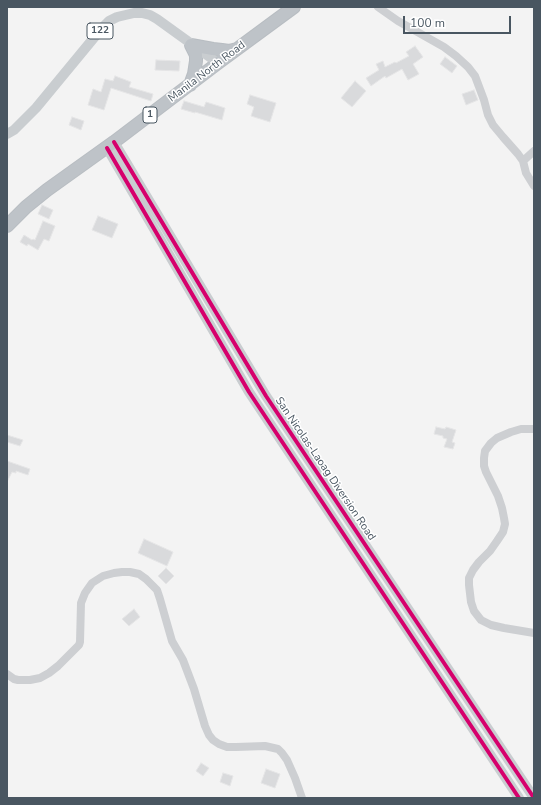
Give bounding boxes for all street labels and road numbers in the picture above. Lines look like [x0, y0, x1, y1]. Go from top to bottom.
road number: 122 [87, 23, 113, 39]
street label: Manila North Road [166, 39, 248, 105]
road number: 1 [143, 107, 157, 123]
street label: San Nicolas-Laoag Diversion Road [272, 395, 378, 543]

